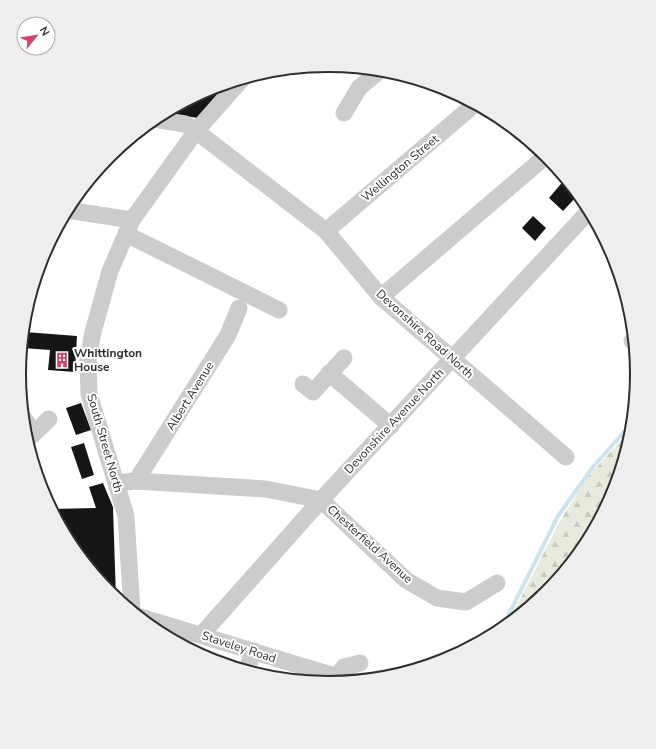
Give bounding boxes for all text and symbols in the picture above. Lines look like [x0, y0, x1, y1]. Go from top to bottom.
north arrow [16, 16, 56, 56]
text: N [36, 24, 53, 39]
street label: Wellington Street [358, 130, 443, 205]
street label: Devonshire Road North [373, 286, 477, 382]
place label: Whittington House [74, 345, 142, 375]
building icon: Whittington House [53, 351, 71, 369]
street label: Albert Avenue [162, 359, 218, 433]
street label: Devonshire Avenue North [341, 365, 447, 477]
street label: South Street North [83, 392, 127, 494]
street label: Chesterfield Avenue [324, 501, 416, 587]
street label: Staveley Road [200, 627, 278, 667]

